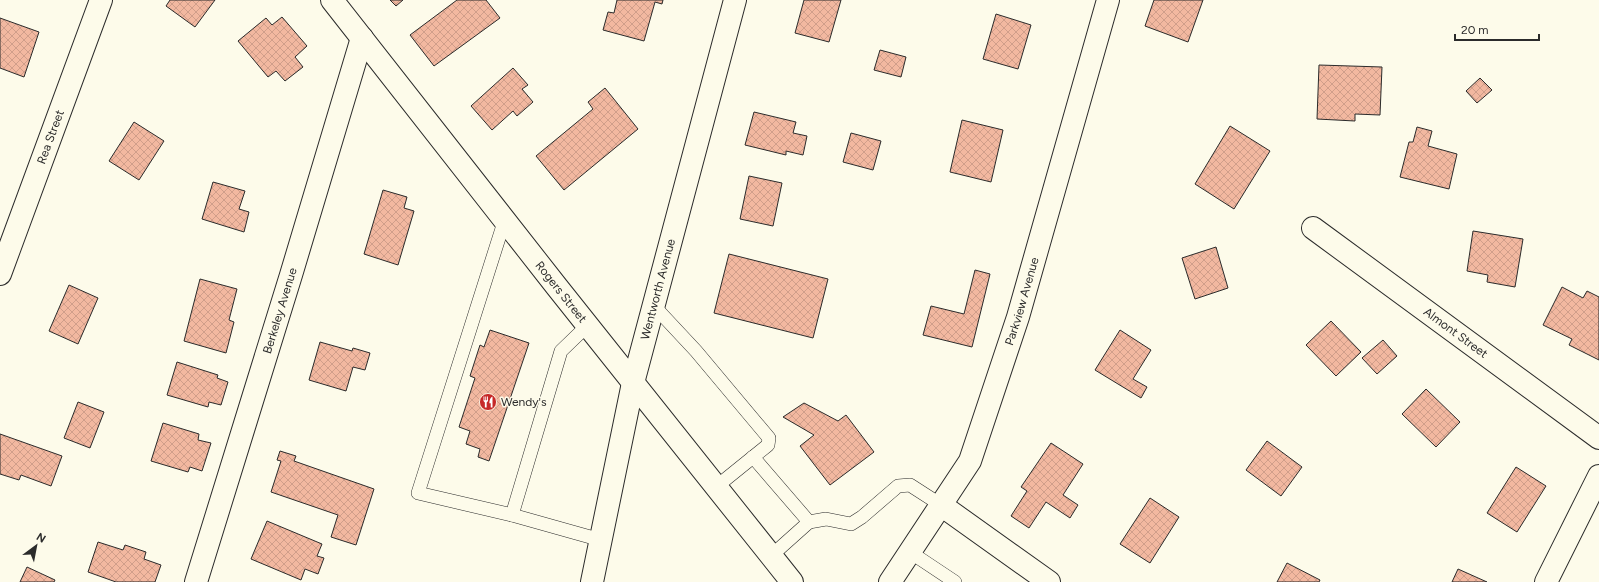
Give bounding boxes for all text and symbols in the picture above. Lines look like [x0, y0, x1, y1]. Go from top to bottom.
scale bar [1455, 16, 1539, 42]
text: 20 m [1461, 23, 1489, 37]
street label: Rea Street [34, 108, 67, 166]
street label: Wentworth Avenue [638, 237, 678, 341]
street label: Parkview Avenue [1002, 255, 1042, 347]
street label: Rogers Street [532, 258, 590, 326]
street label: Berkeley Avenue [260, 266, 300, 355]
street label: Almont Street [1421, 305, 1491, 361]
restaurant icon: Wendy's [478, 392, 498, 412]
place label: Wendy's [501, 395, 547, 409]
north arrow [16, 526, 56, 566]
text: N [34, 530, 48, 546]

